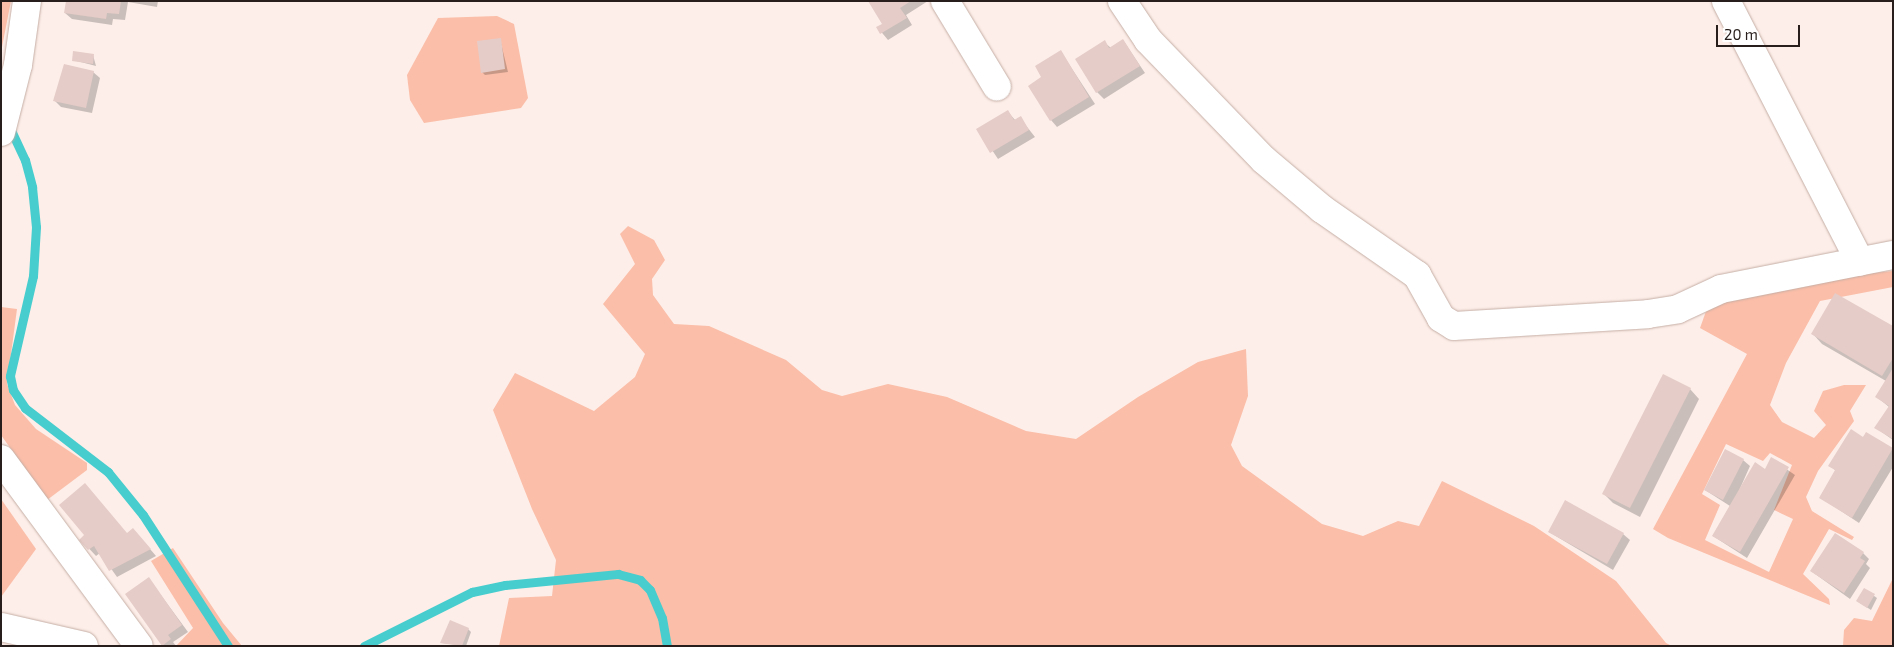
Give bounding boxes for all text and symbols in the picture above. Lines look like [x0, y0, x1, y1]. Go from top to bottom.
scale bar [1719, 15, 1803, 47]
text: 20 m [1724, 25, 1758, 43]

